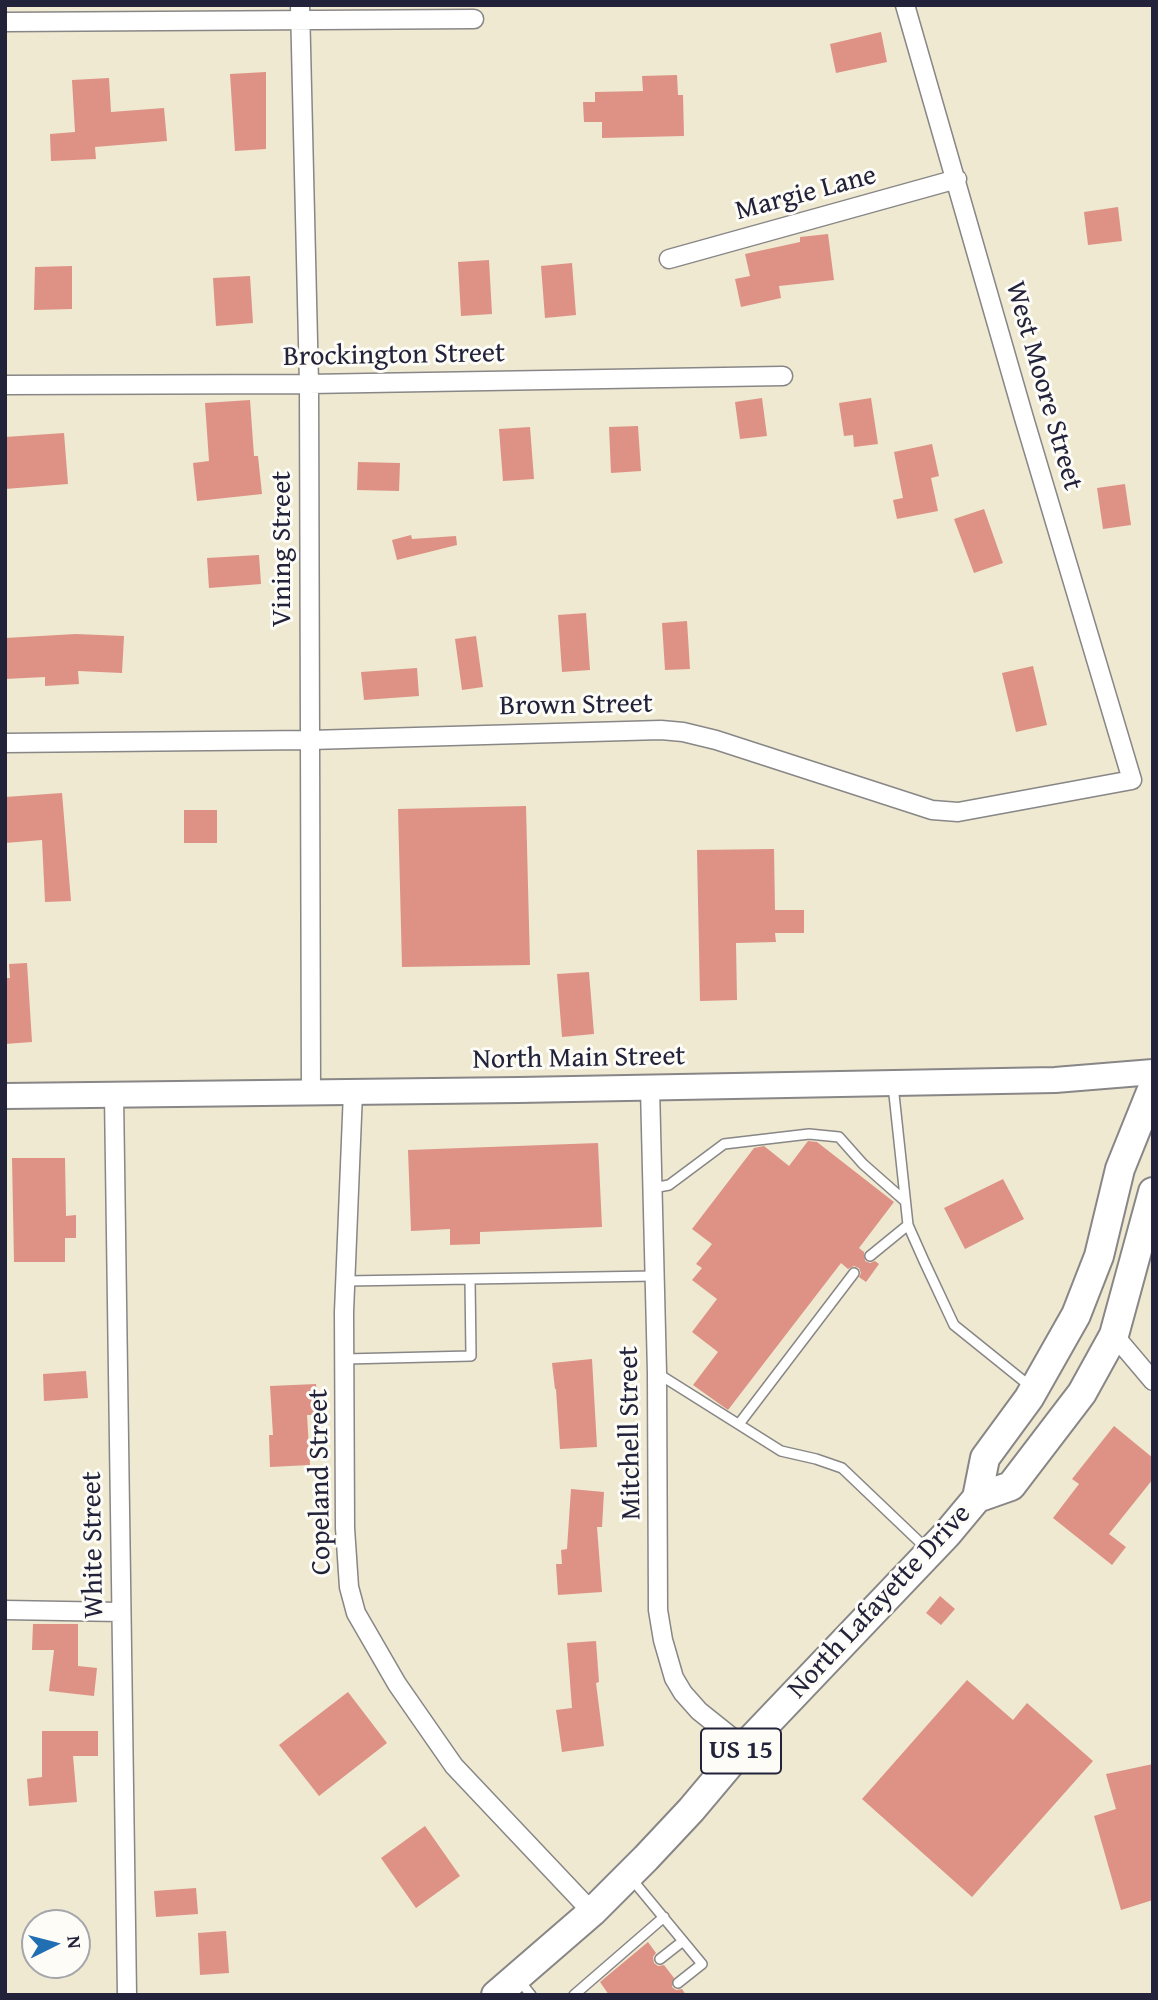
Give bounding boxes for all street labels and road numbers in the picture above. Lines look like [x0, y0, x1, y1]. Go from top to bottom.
street label: Margie Lane [732, 159, 880, 229]
street label: West Moore Street [997, 278, 1089, 494]
street label: Brockington Street [283, 337, 505, 375]
street label: Vining Street [266, 471, 300, 627]
street label: Brown Street [499, 688, 653, 724]
street label: North Main Street [472, 1040, 686, 1078]
street label: Mitchell Street [613, 1346, 649, 1520]
street label: Copeland Street [303, 1388, 339, 1576]
street label: White Street [76, 1471, 112, 1619]
street label: North Lafayette Drive [781, 1498, 979, 1706]
road number: US 15 [701, 1728, 781, 1774]

